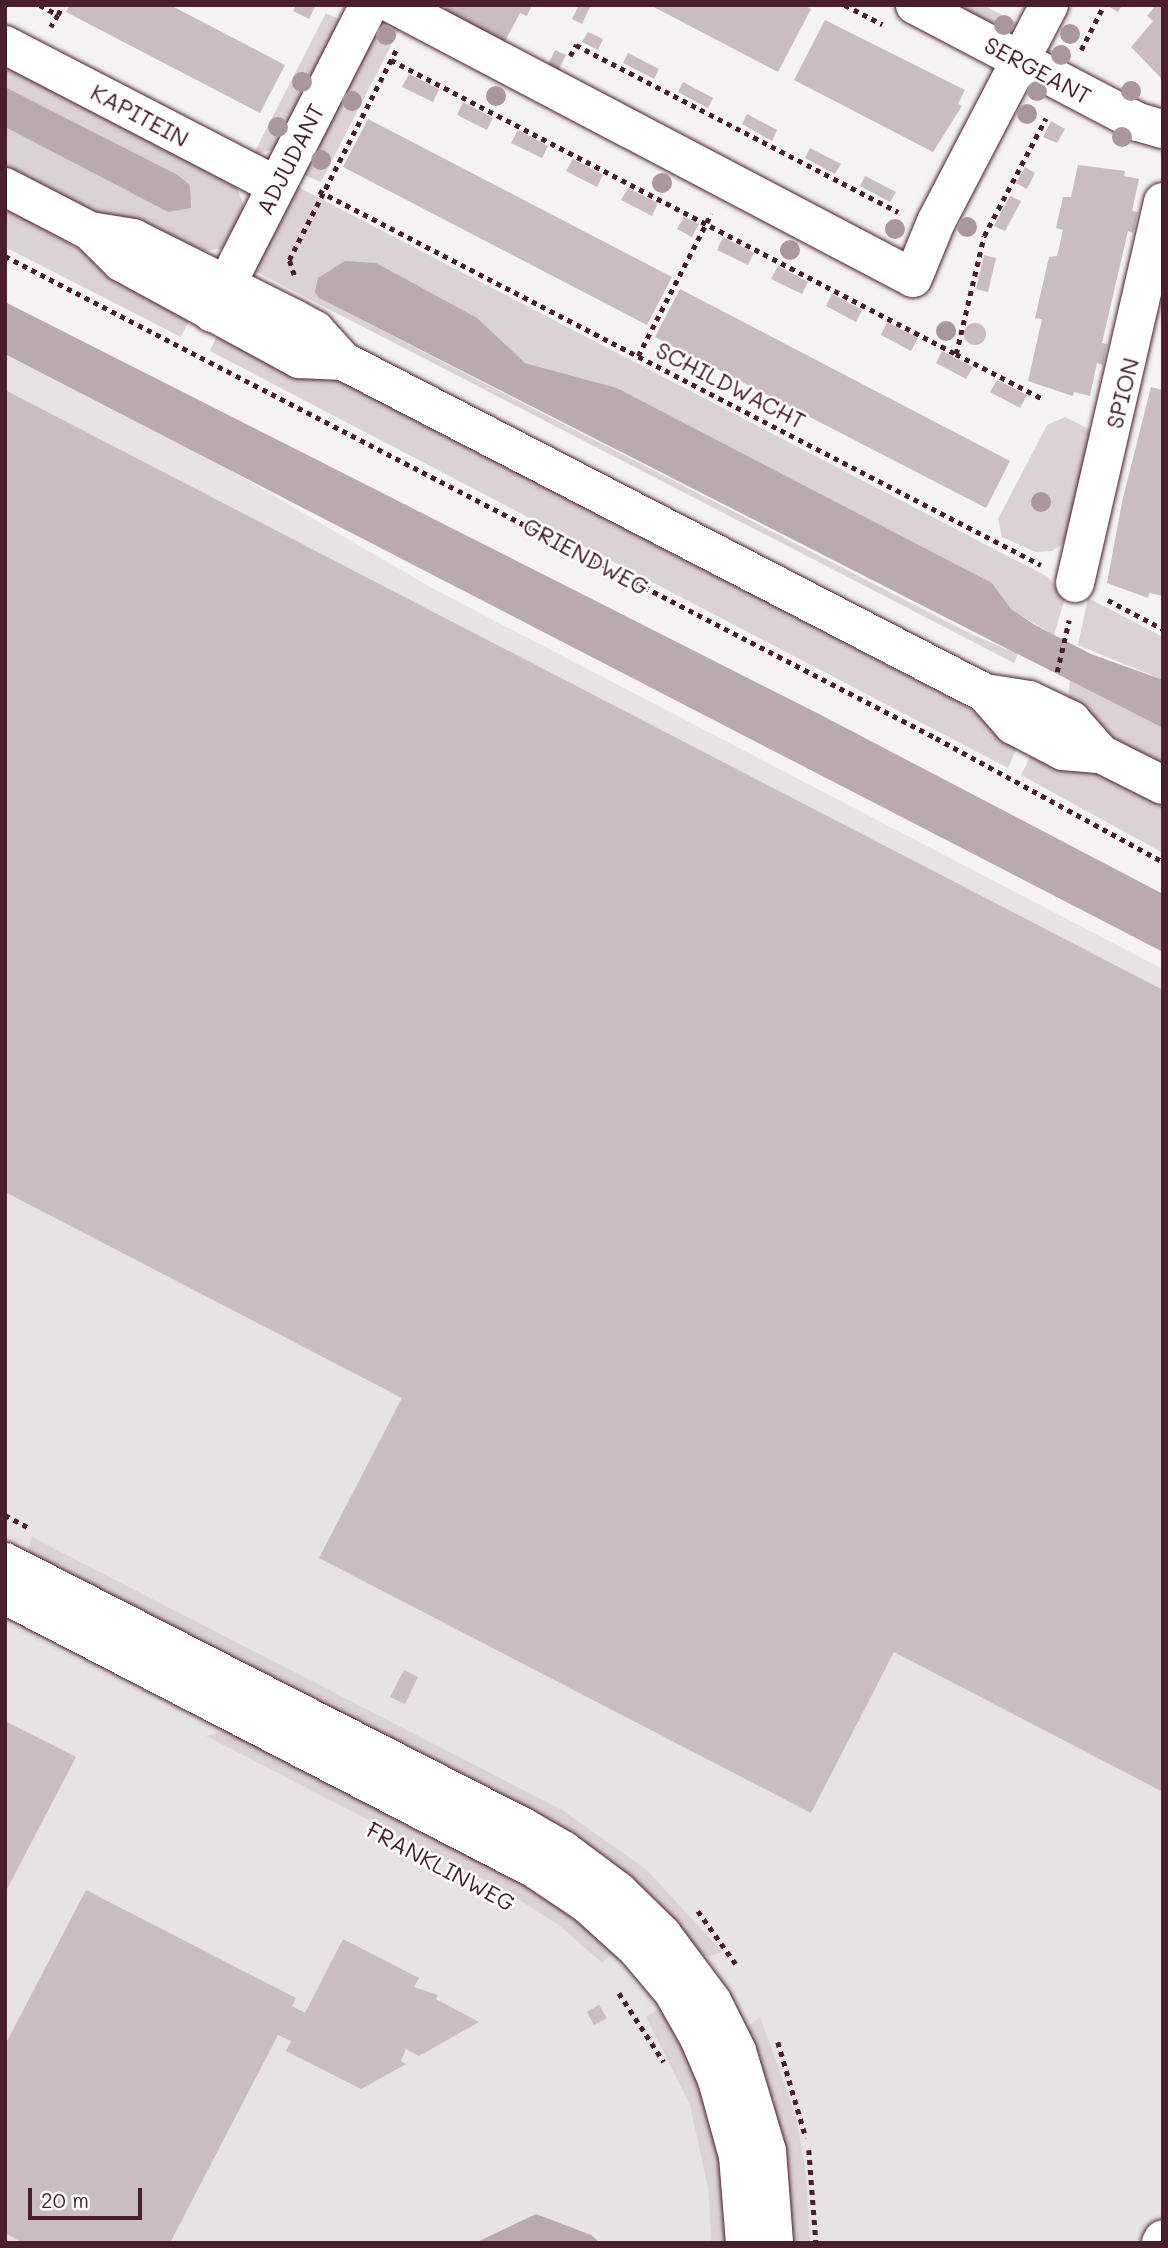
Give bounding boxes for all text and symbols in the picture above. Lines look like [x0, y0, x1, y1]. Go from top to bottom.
street label: SERGEANT [980, 30, 1096, 110]
street label: KAPITEIN [86, 78, 194, 152]
street label: ADJUDANT [250, 99, 330, 219]
street label: SCHILDWACHT [652, 335, 810, 435]
street label: SPION [1100, 355, 1144, 431]
street label: GRIENDWEG [518, 511, 654, 601]
street label: FRANKLINWEG [362, 1815, 520, 1917]
scale bar [32, 2174, 145, 2218]
text: 20 m [41, 2186, 89, 2213]

